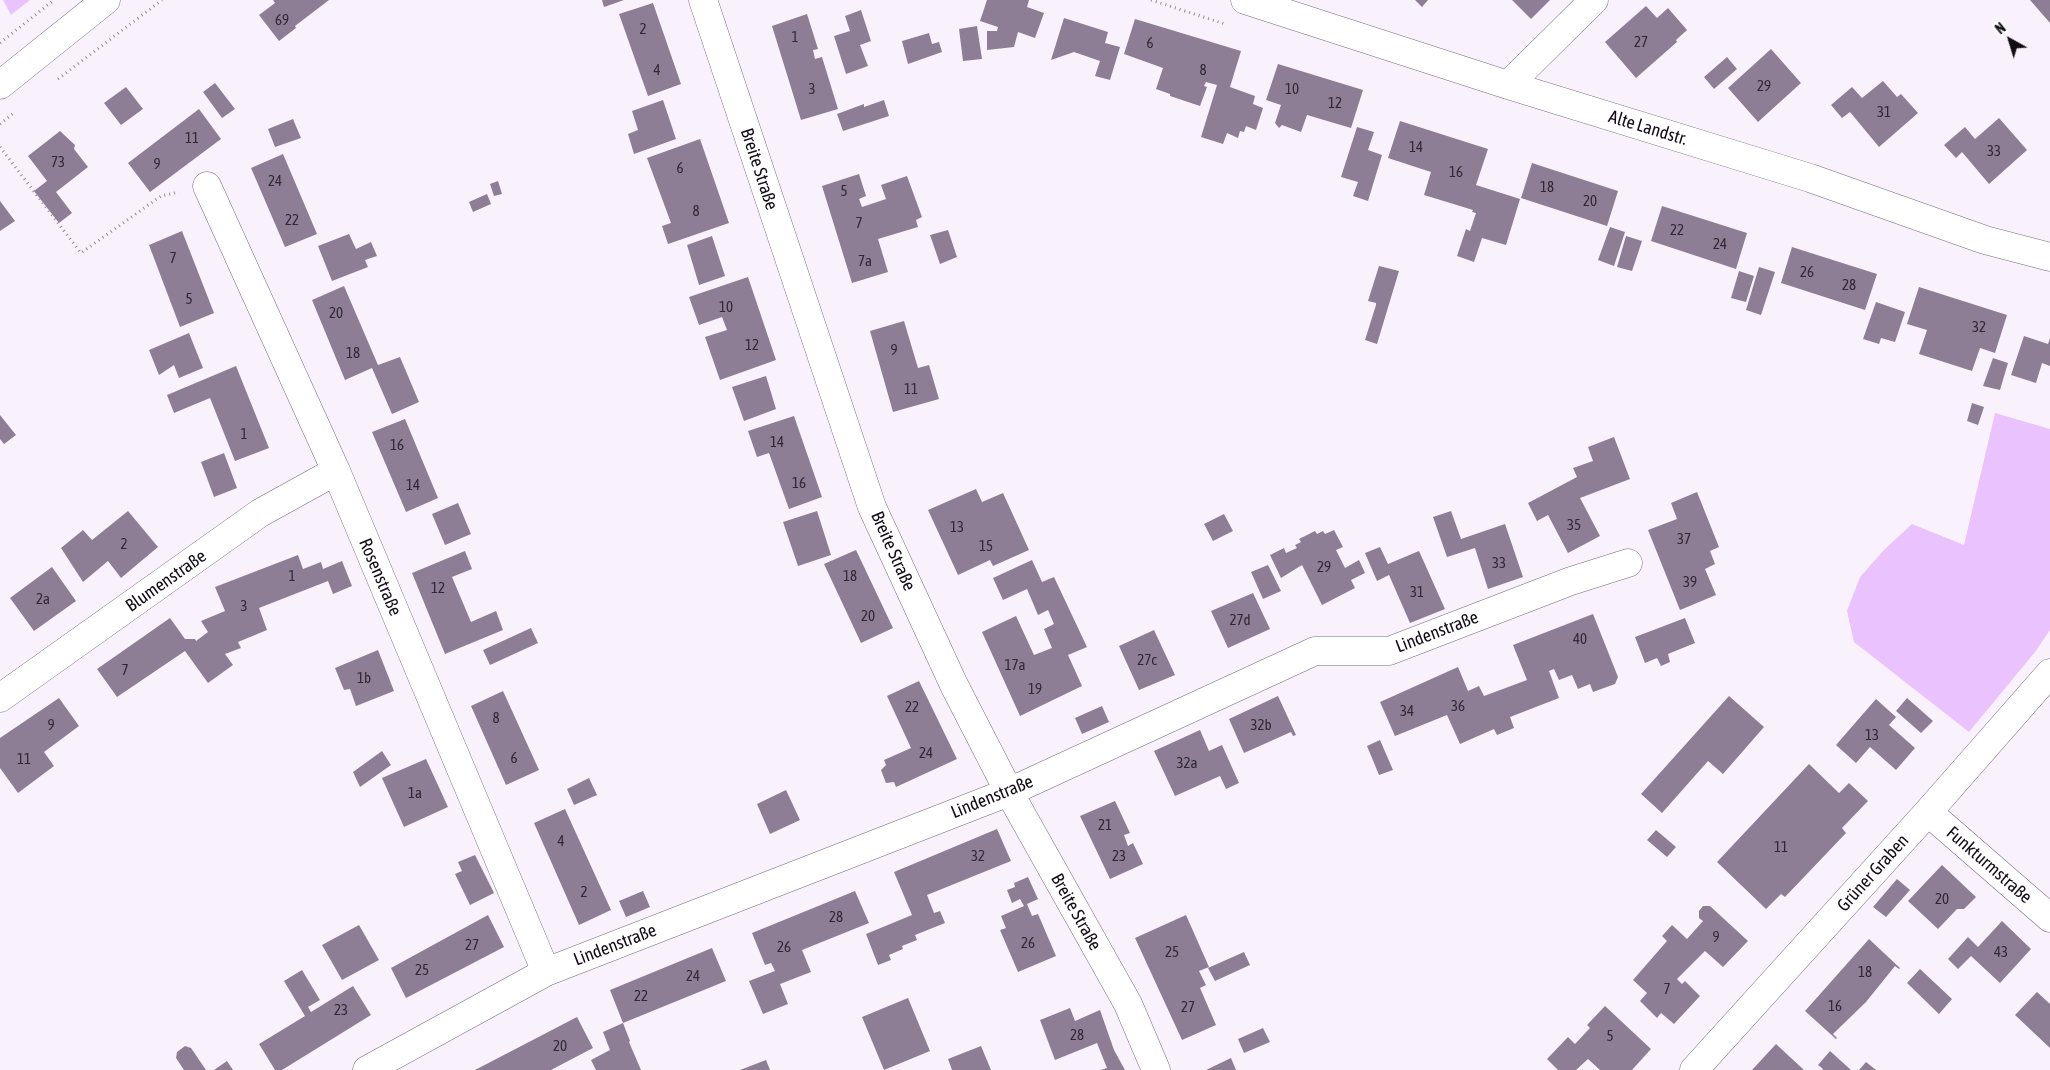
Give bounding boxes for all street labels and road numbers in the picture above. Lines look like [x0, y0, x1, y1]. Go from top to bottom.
street label: Alte Landstr. [1606, 106, 1690, 150]
street label: Breite Straße [736, 125, 782, 213]
street label: Breite Straße [866, 508, 920, 594]
street label: Rosenstraße [354, 535, 406, 619]
street label: Blumenstraße [122, 545, 210, 617]
street label: Lindenstraße [1393, 606, 1481, 658]
street label: Lindenstraße [948, 771, 1036, 823]
street label: Funkturmstraße [1942, 822, 2036, 908]
street label: Grüner Graben [1833, 830, 1913, 916]
street label: Breite Straße [1046, 870, 1106, 954]
street label: Lindenstraße [571, 919, 659, 971]

